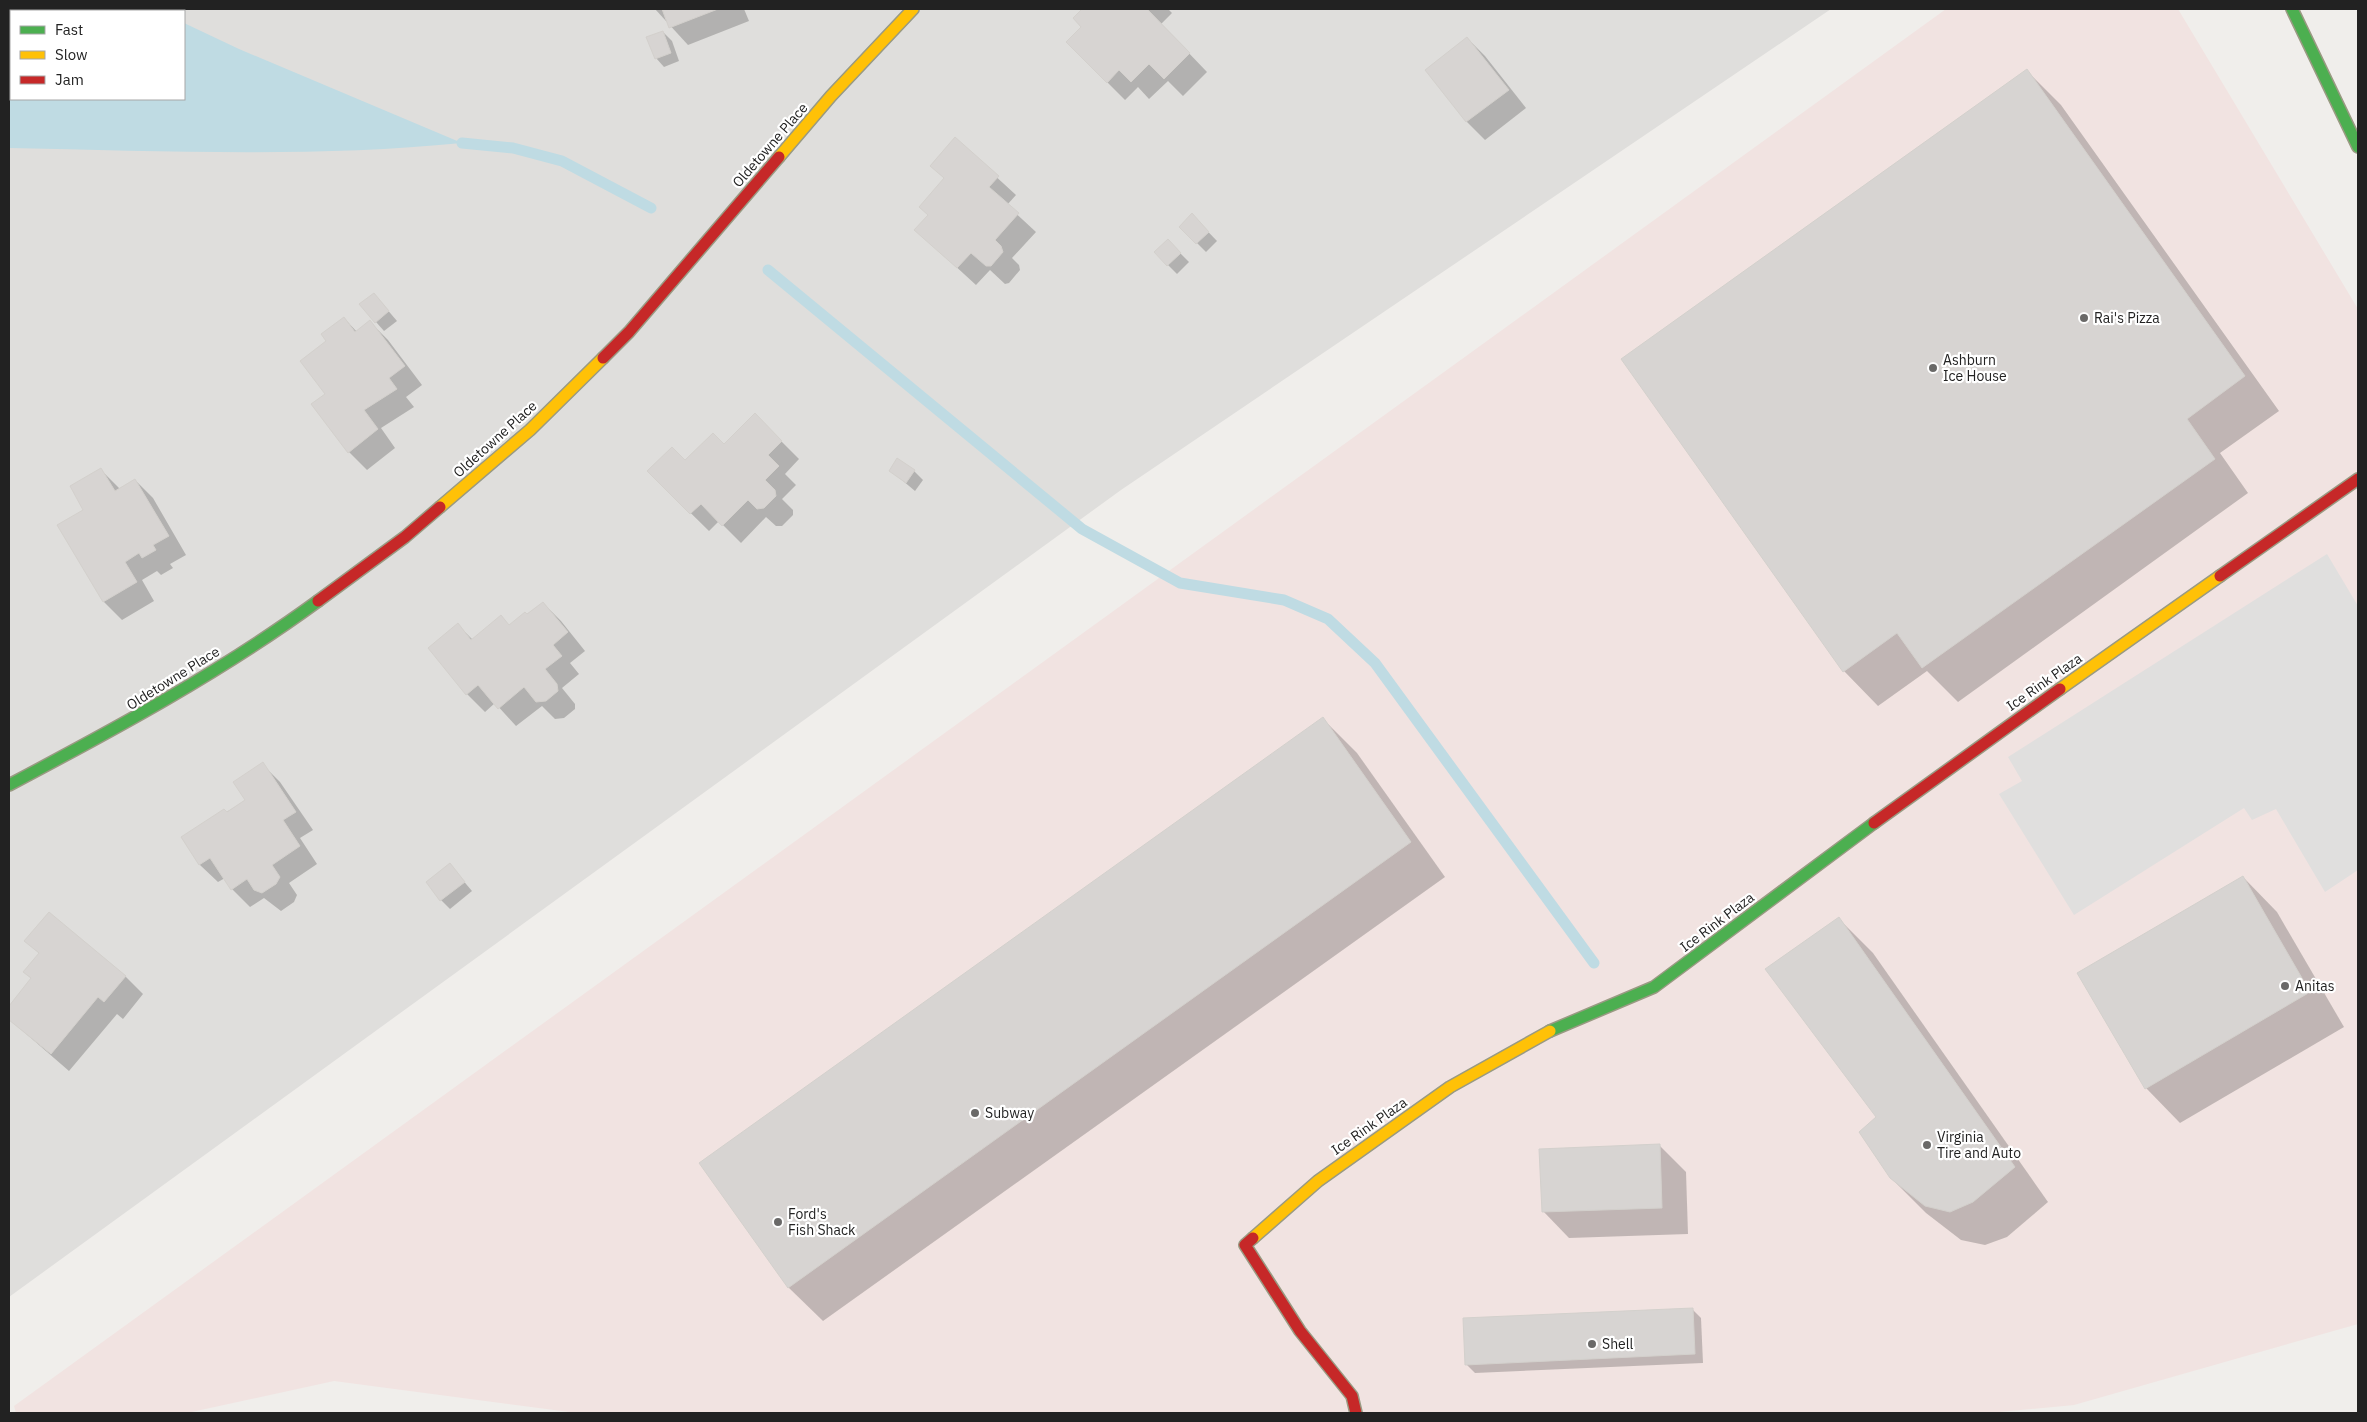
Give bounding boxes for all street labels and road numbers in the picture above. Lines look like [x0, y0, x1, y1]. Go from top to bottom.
street label: Oldetowne Place [728, 99, 812, 191]
street label: Oldetowne Place [449, 397, 541, 481]
street label: Oldetowne Place [123, 642, 223, 714]
street label: Ice Rink Plaza [2003, 649, 2086, 715]
street label: Ice Rink Plaza [1676, 888, 1758, 956]
street label: Ice Rink Plaza [1328, 1093, 1411, 1159]

